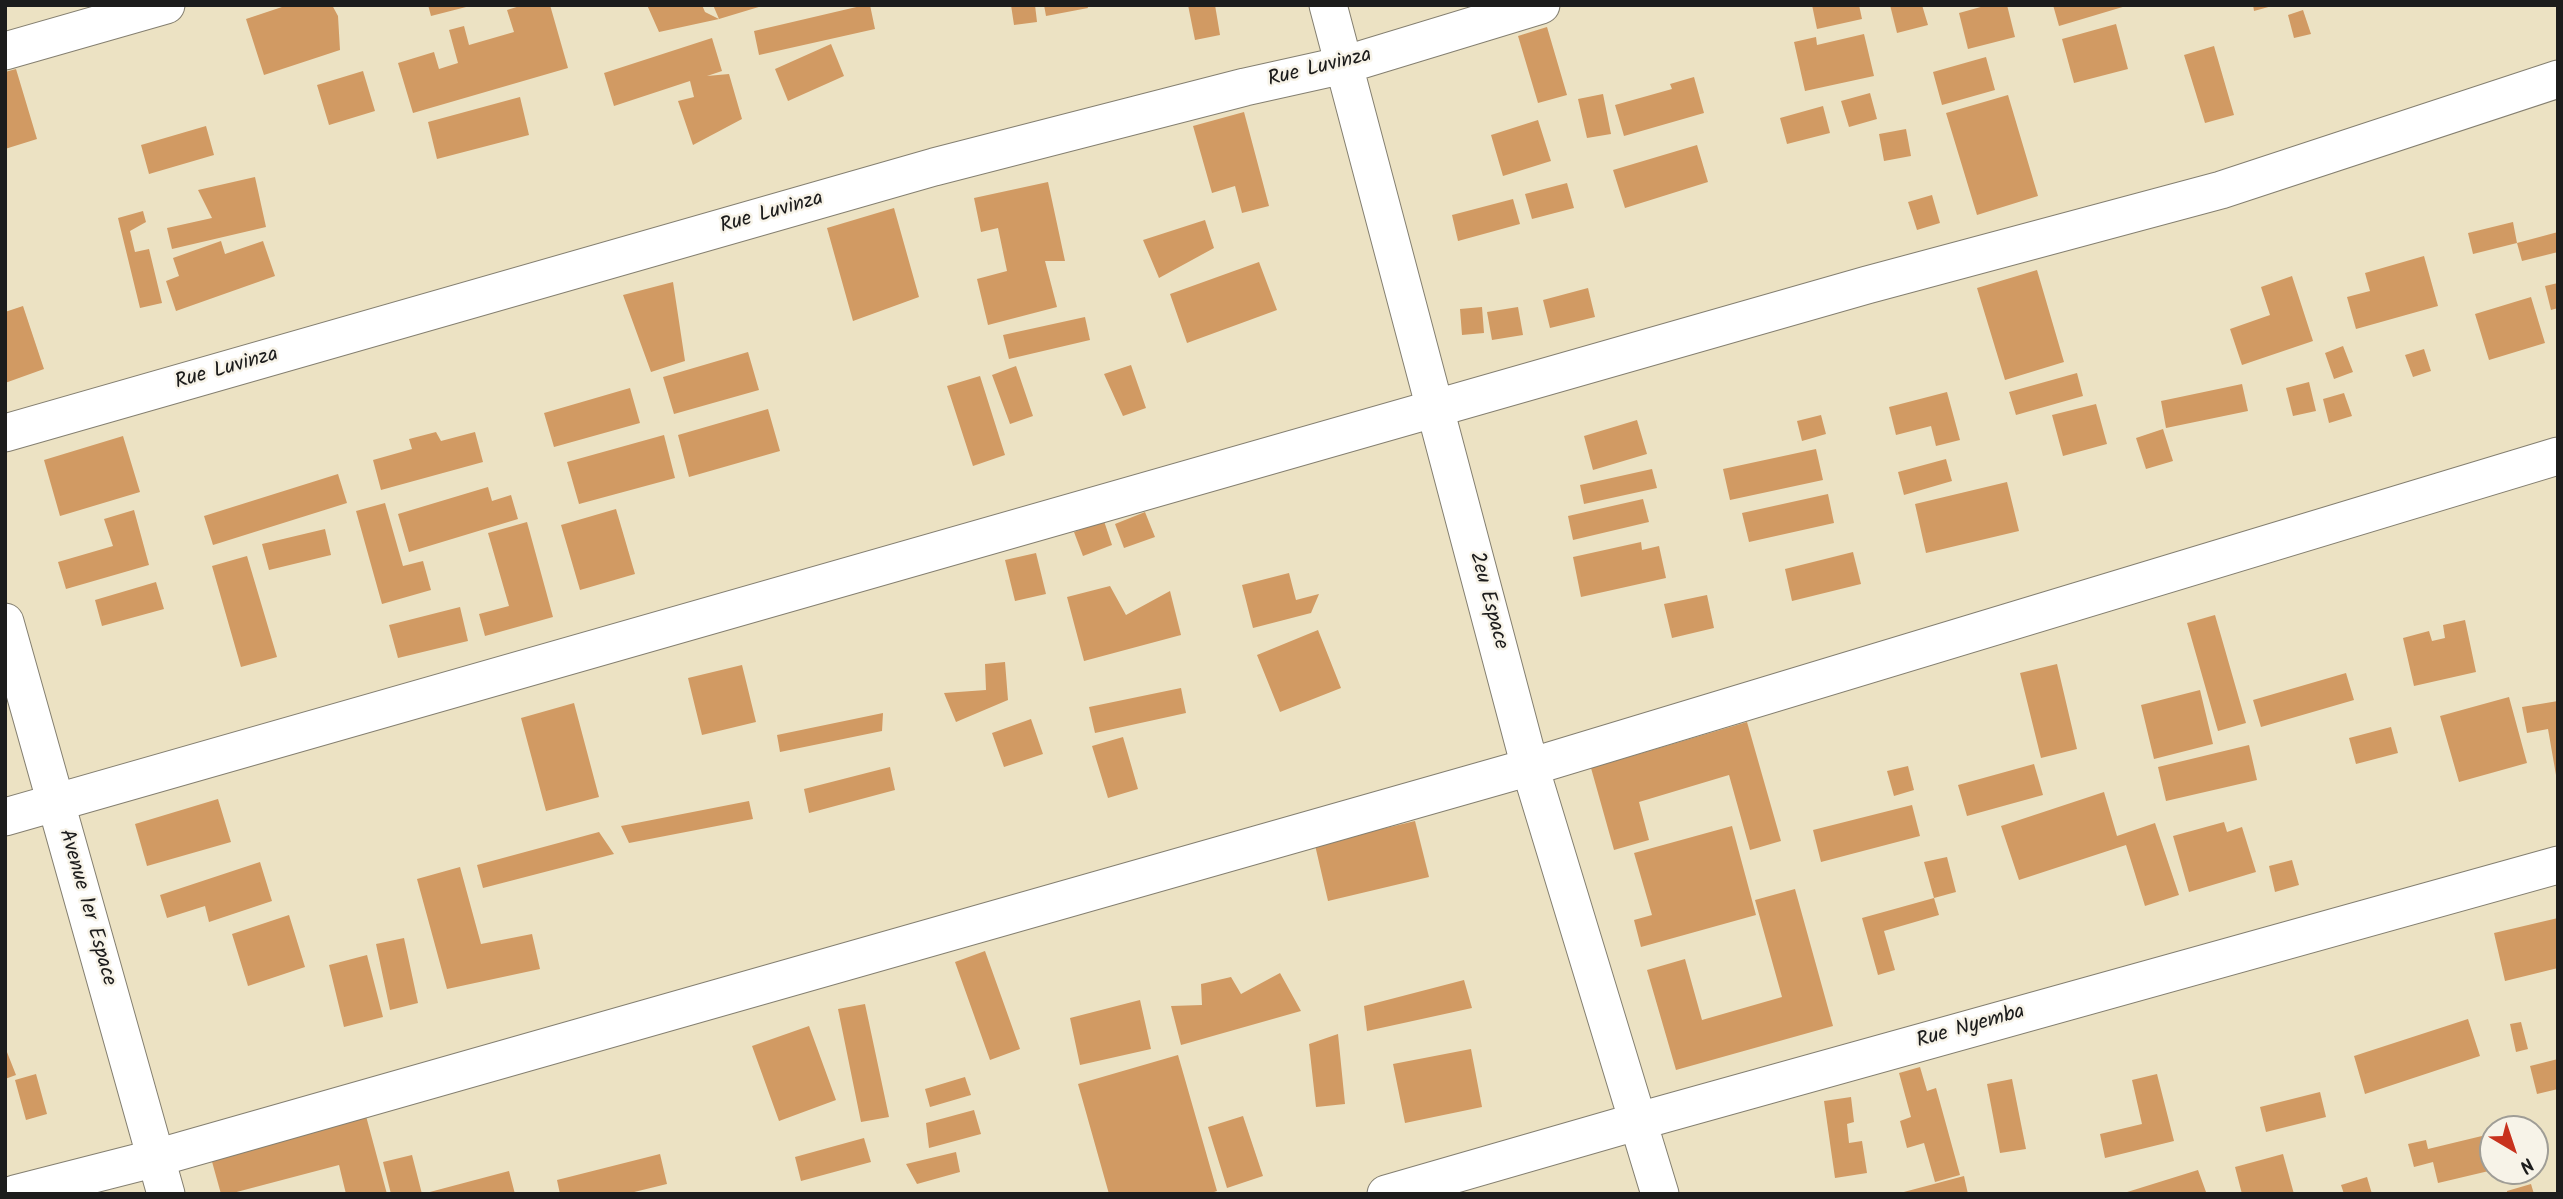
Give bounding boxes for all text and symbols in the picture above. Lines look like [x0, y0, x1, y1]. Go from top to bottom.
street label: Rue Luvinza [1266, 44, 1374, 94]
street label: Rue Luvinza [718, 187, 826, 241]
street label: Rue Luvinza [173, 343, 281, 397]
street label: 2eu Espace [1462, 549, 1512, 653]
street label: Avenue 1er Espace [52, 827, 120, 989]
street label: Rue Nyemba [1914, 1001, 2028, 1055]
north arrow [2479, 1115, 2549, 1185]
text: N [2512, 1149, 2540, 1180]

